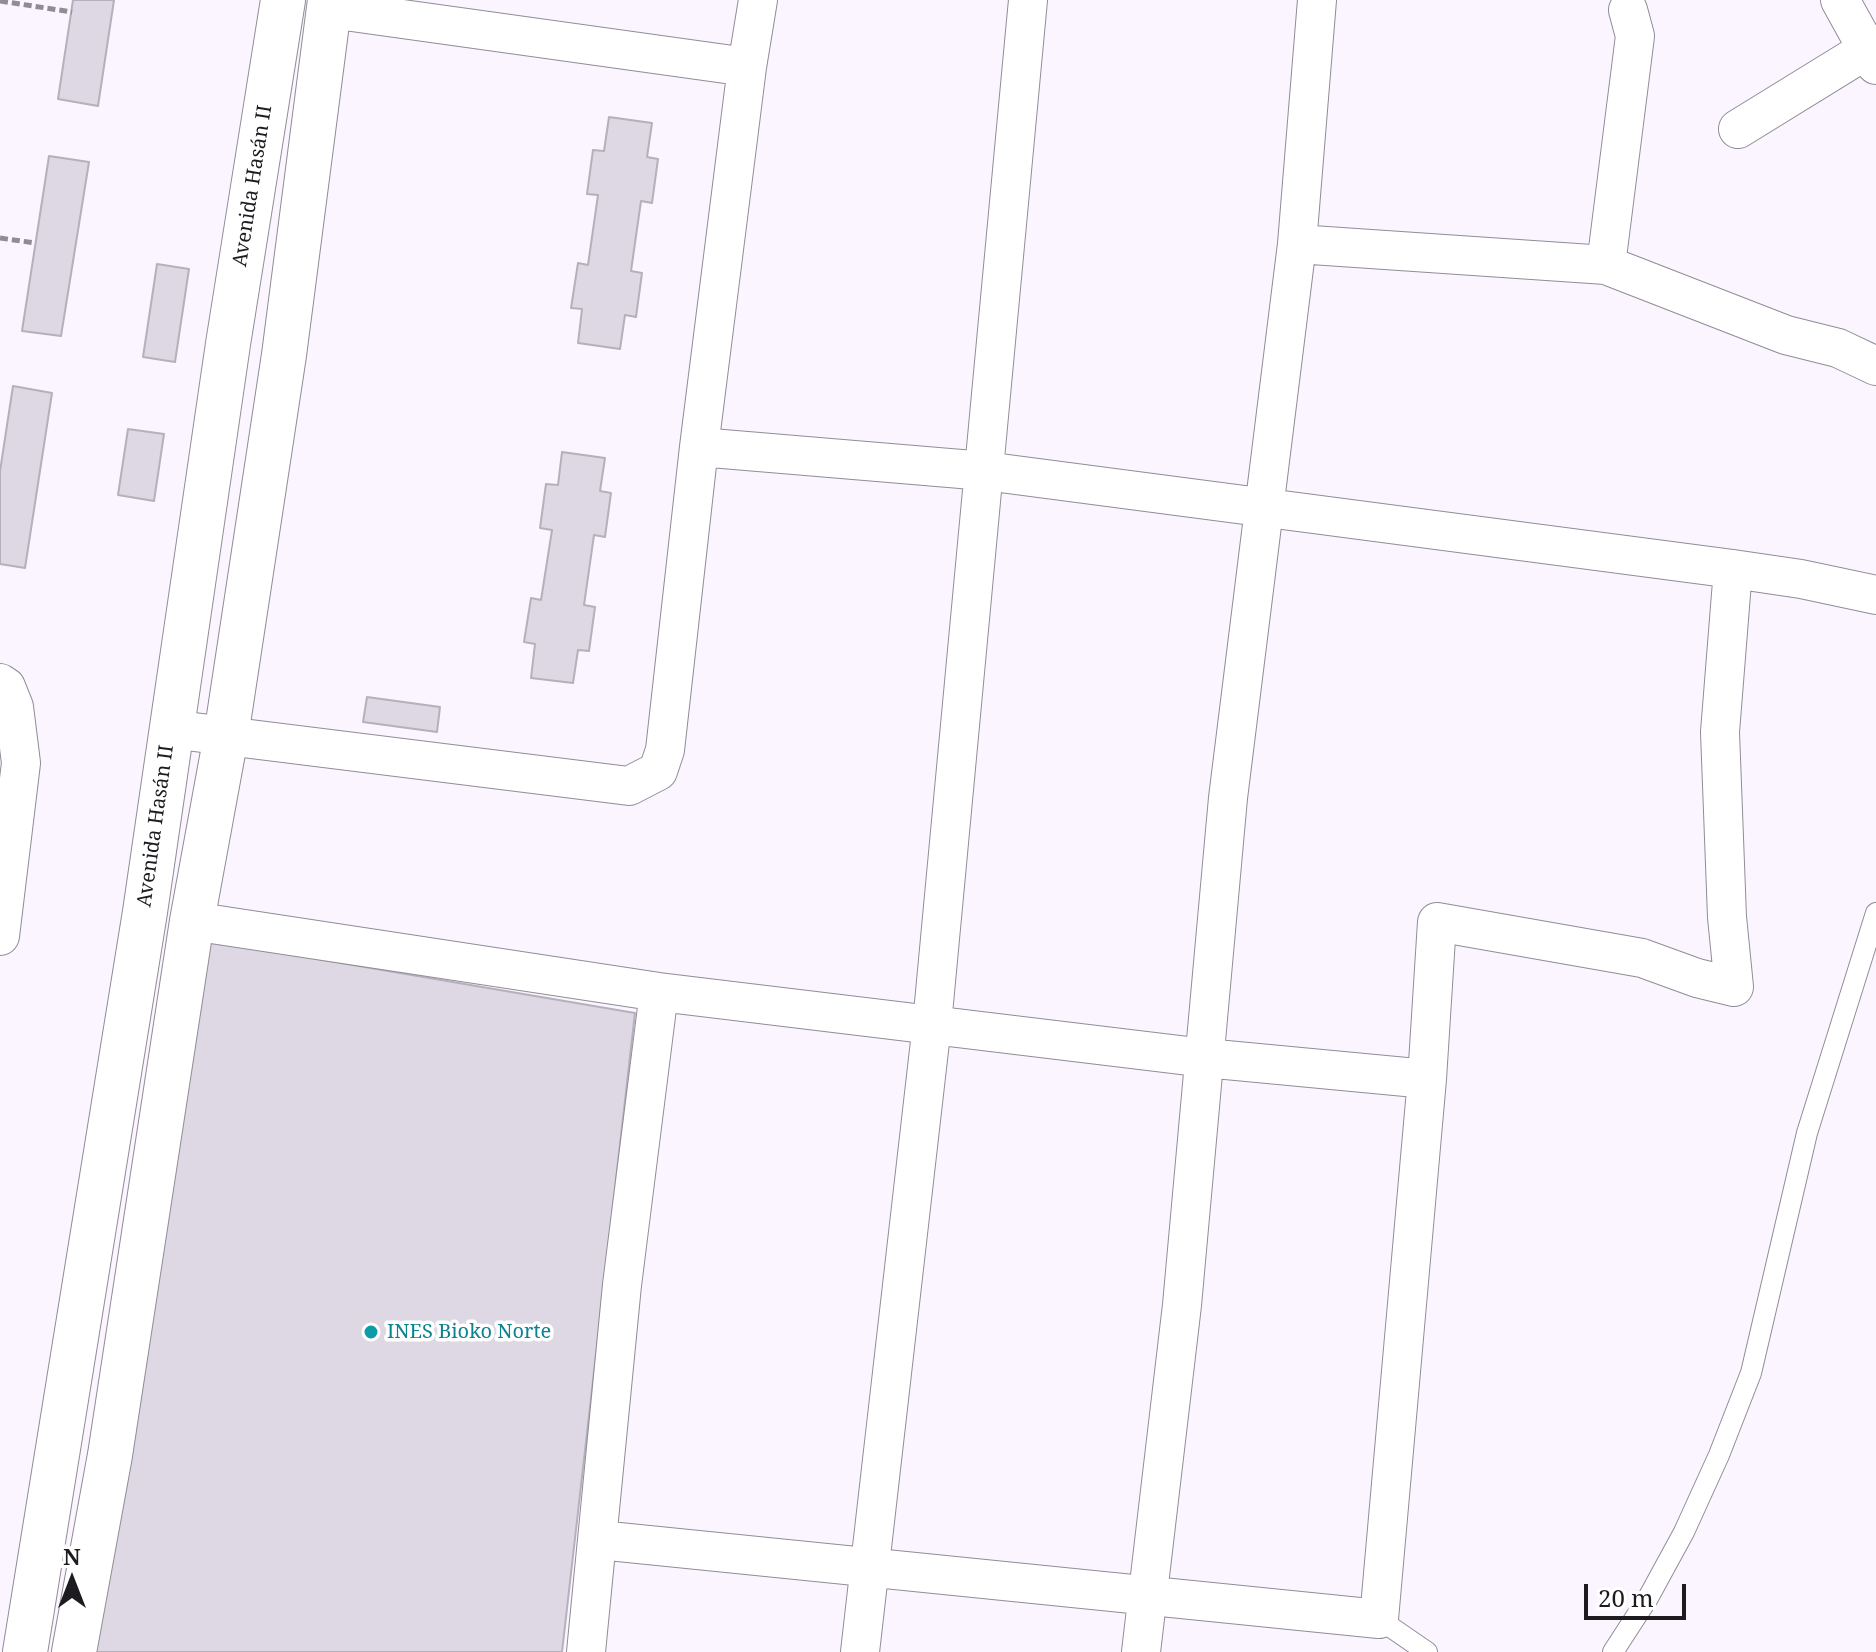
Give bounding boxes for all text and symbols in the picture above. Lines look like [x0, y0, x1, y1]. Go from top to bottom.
street label: Avenida Hasán II [228, 103, 278, 269]
street label: Avenida Hasán II [133, 743, 179, 909]
place label: INES Bioko Norte [387, 1320, 551, 1344]
marker: INES Bioko Norte [362, 1323, 380, 1341]
north arrow [32, 1540, 112, 1620]
text: N [63, 1541, 81, 1571]
scale bar [1588, 1568, 1690, 1618]
text: 20 m [1598, 1581, 1654, 1614]

